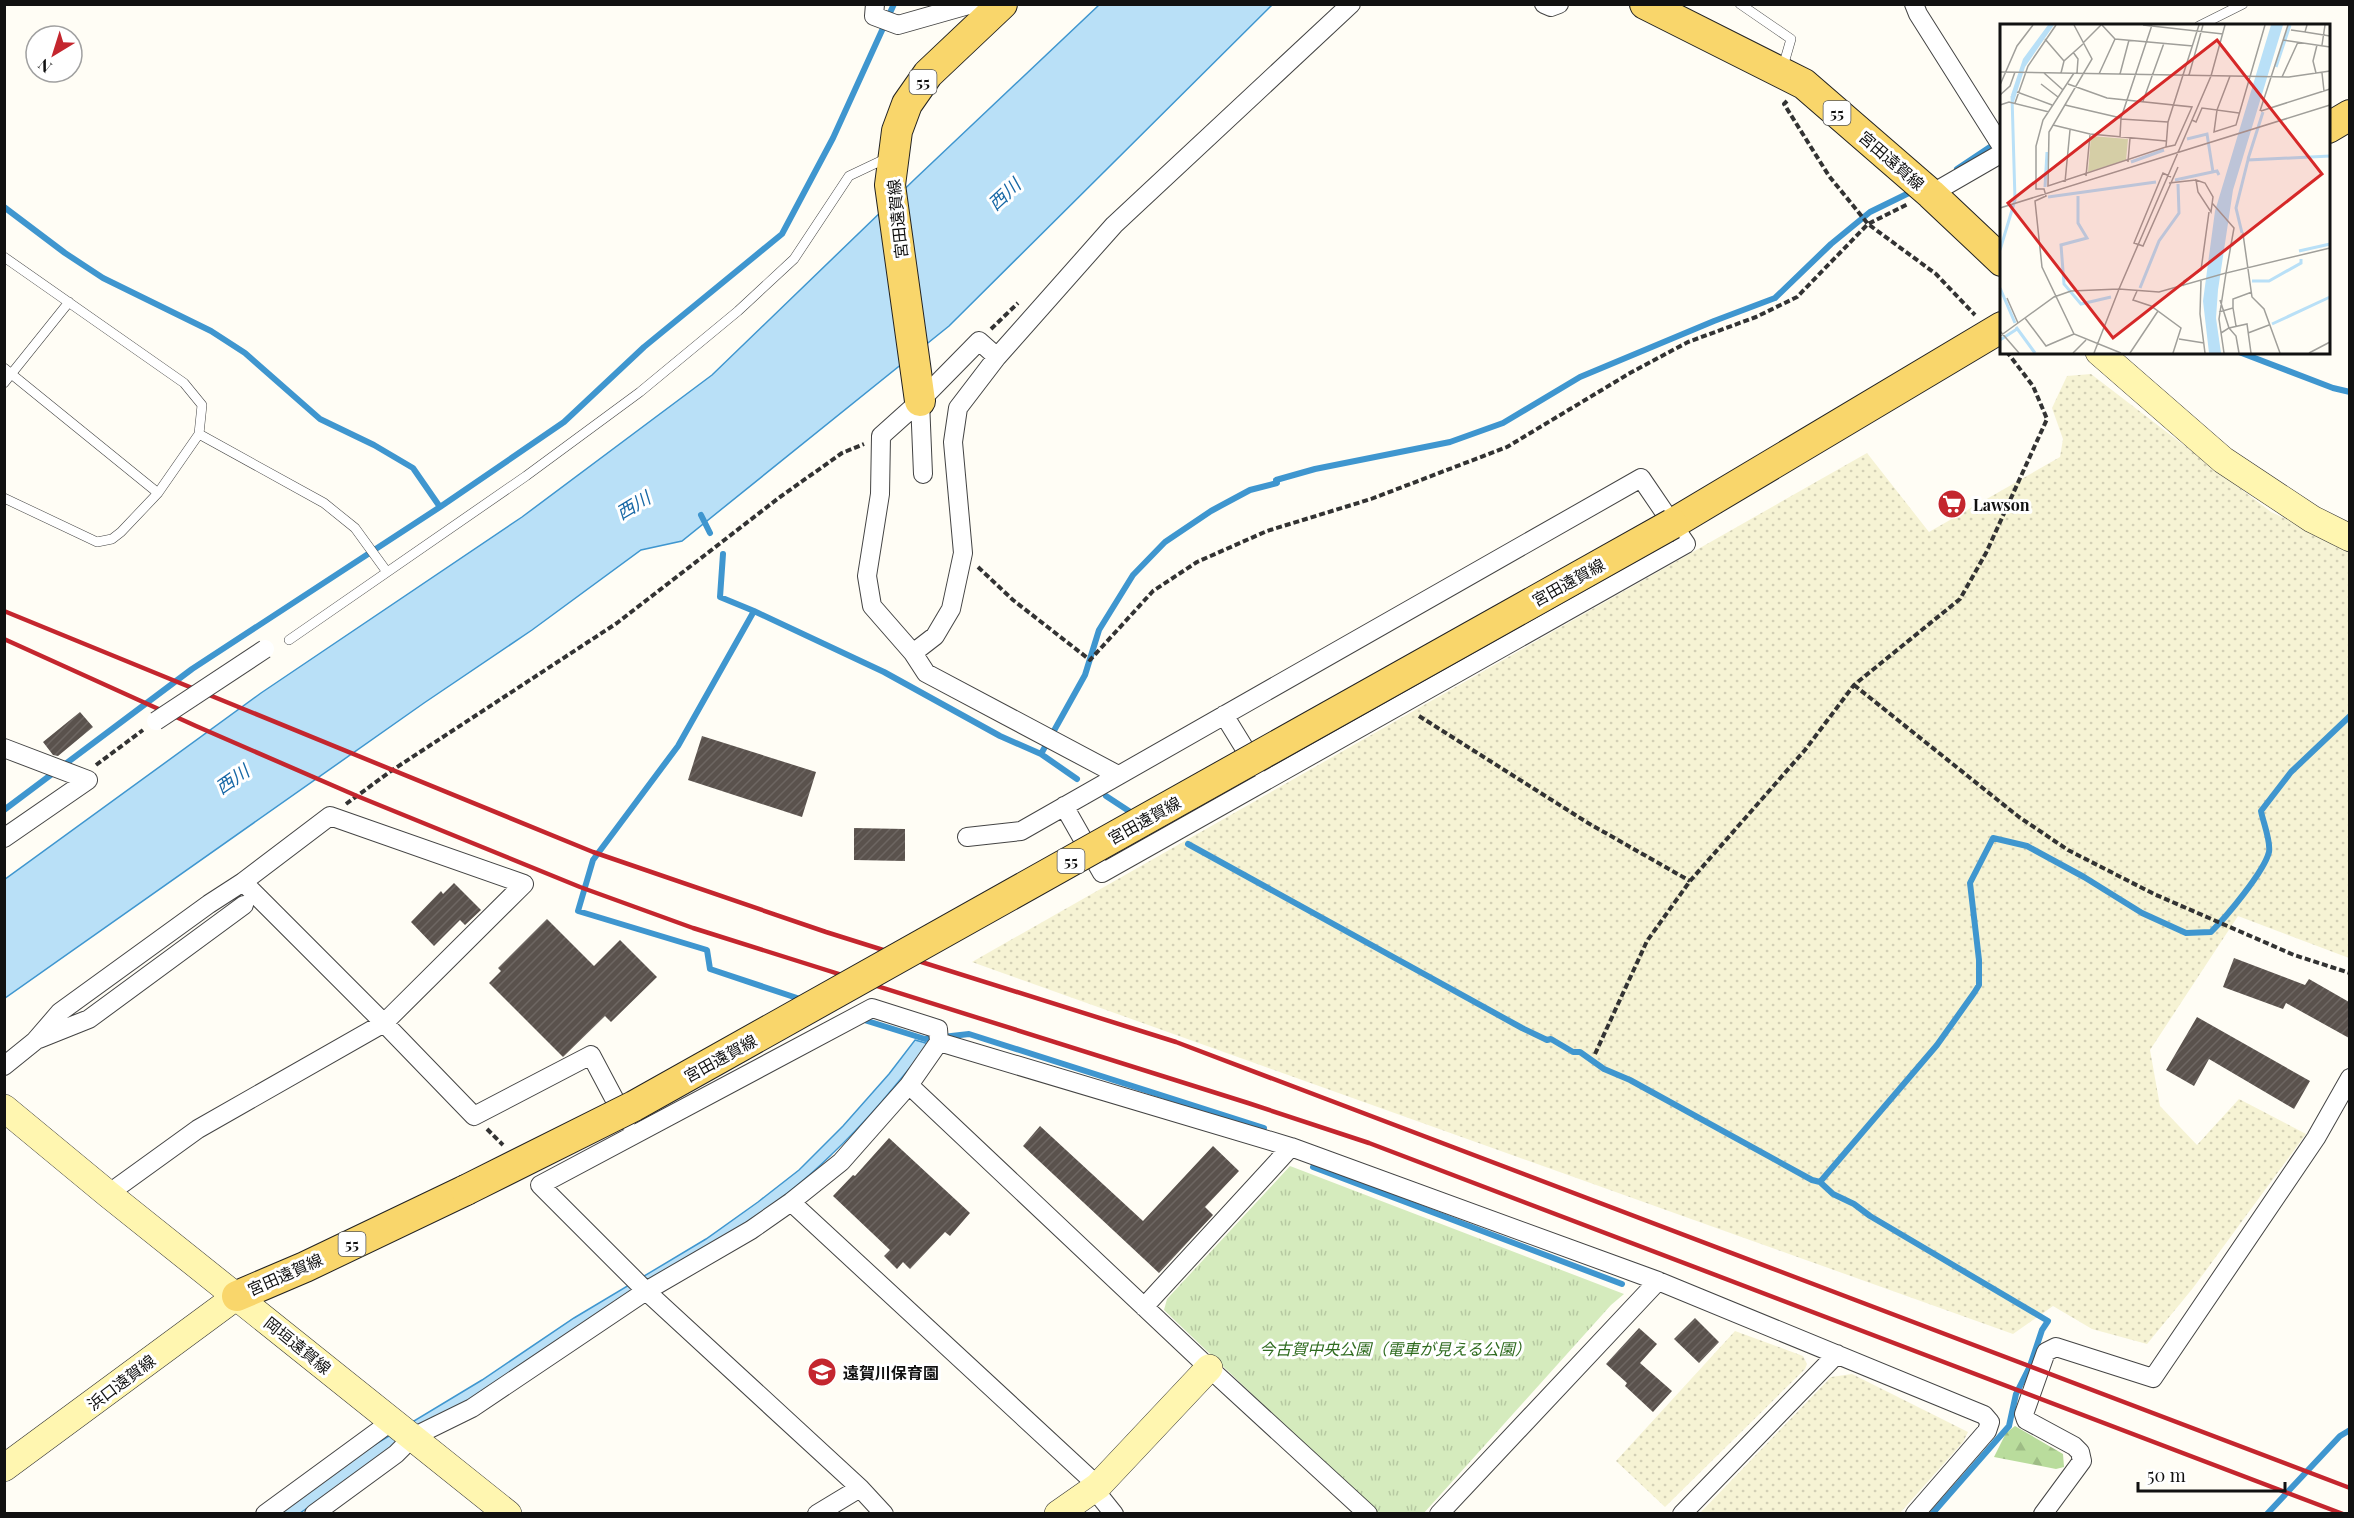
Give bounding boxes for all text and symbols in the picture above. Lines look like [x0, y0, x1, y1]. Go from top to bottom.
north arrow [24, 24, 84, 84]
inset map [2000, 24, 2330, 354]
text: N [33, 54, 55, 78]
road number: 55 [910, 70, 936, 94]
road number: 55 [1824, 101, 1850, 125]
street label: 宮田遠賀線 [1855, 126, 1929, 194]
water label: 西川 [983, 172, 1027, 215]
street label: 宮田遠賀線 [882, 178, 912, 260]
water label: 西川 [611, 484, 656, 525]
supermarket icon: Lawson [1936, 488, 1968, 520]
place label: Lawson [1973, 494, 2030, 515]
street label: 宮田遠賀線 [1528, 553, 1608, 611]
water label: 西川 [210, 758, 255, 799]
street label: 宮田遠賀線 [1104, 791, 1184, 849]
road number: 55 [1058, 849, 1084, 873]
street label: 宮田遠賀線 [680, 1029, 760, 1087]
road number: 55 [338, 1232, 366, 1256]
street label: 宮田遠賀線 [244, 1248, 326, 1300]
street label: 岡垣遠賀線 [260, 1312, 336, 1378]
park label: 今古賀中央公園（電車が見える公園） [1259, 1338, 1531, 1359]
street label: 浜口遠賀線 [83, 1350, 159, 1414]
school or university icon: 遠賀川保育園 [806, 1356, 838, 1388]
place label: 遠賀川保育園 [843, 1362, 939, 1383]
scale bar [2138, 1455, 2285, 1493]
text: 50 m [2147, 1463, 2186, 1487]

